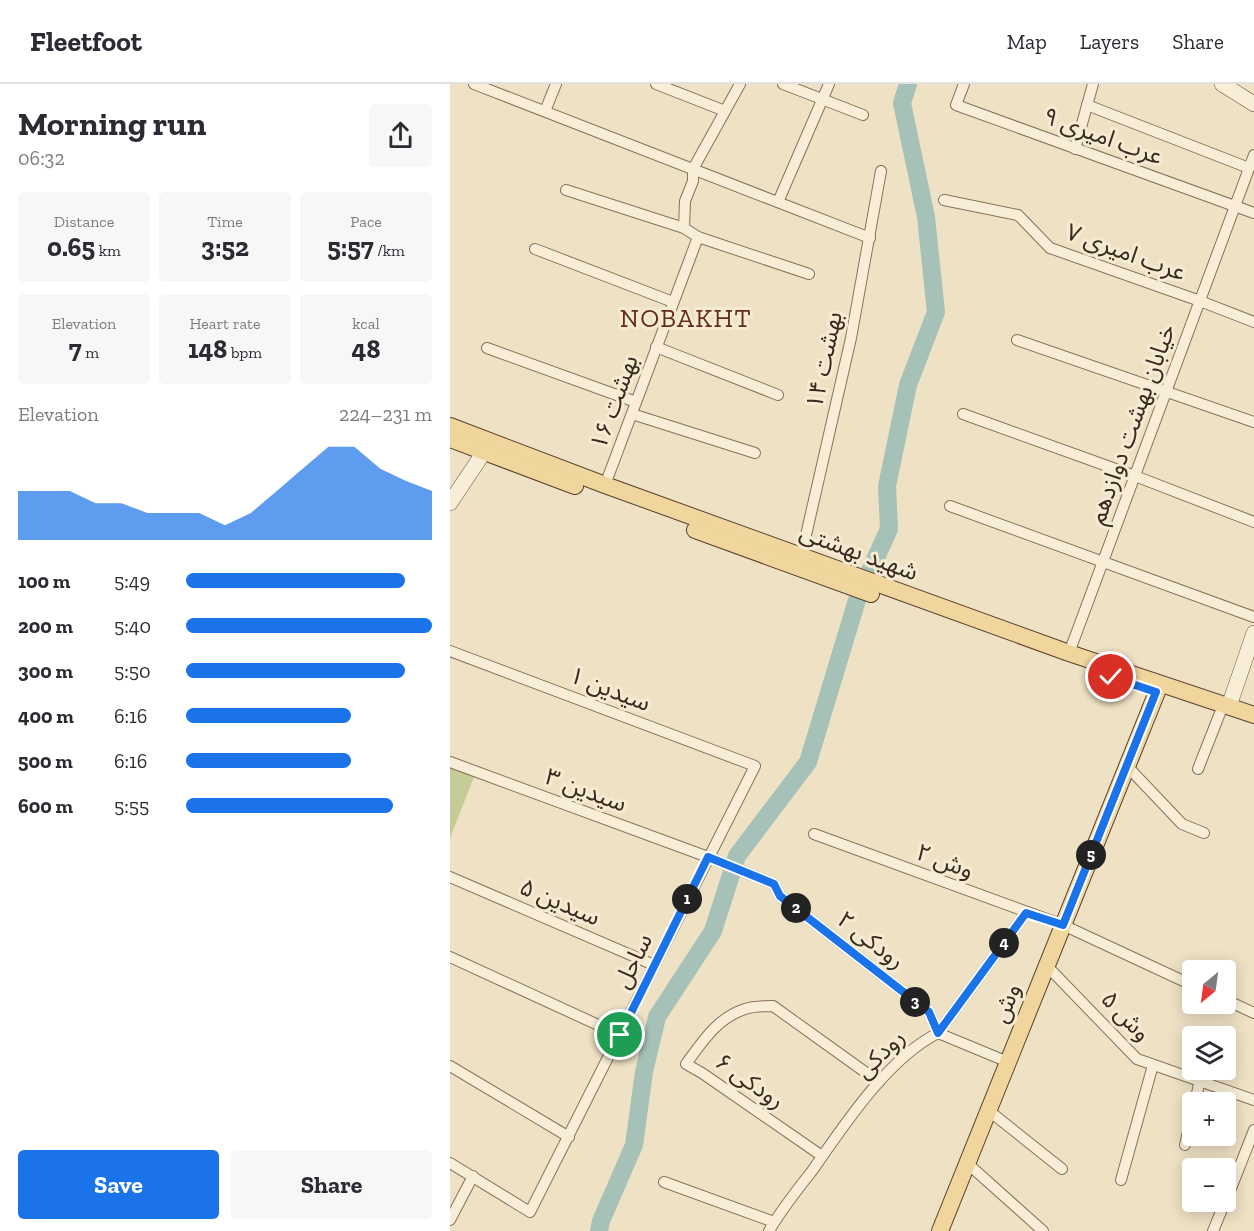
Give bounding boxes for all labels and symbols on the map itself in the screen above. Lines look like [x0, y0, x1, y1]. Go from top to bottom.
street label: ۹ عرب امیری [1039, 101, 1167, 171]
street label: ۷ عرب امیری [1062, 217, 1190, 287]
district label: NOBAKHT [620, 302, 752, 334]
street label: بهشت ۱۴ [799, 309, 848, 411]
street label: خیابان بهشت دوازدهم [1082, 320, 1184, 529]
street label: ۱۶ بهشت [583, 351, 644, 453]
street label: شهید بهشتی [796, 517, 922, 586]
pin [1085, 651, 1136, 702]
street label: سیدین ۱ [566, 660, 655, 717]
street label: سیدین ۳ [542, 761, 631, 818]
street label: وش ۲ [913, 837, 978, 884]
pin: 5 [1076, 840, 1106, 870]
street label: سیدین ۵ [516, 872, 605, 931]
pin: 1 [672, 884, 702, 914]
pin: 2 [781, 893, 811, 923]
street label: رودکی ۲ [832, 904, 911, 975]
pin: 4 [989, 928, 1019, 958]
street label: ساحل [607, 929, 658, 993]
north arrow [1182, 960, 1236, 1014]
street label: وش [985, 979, 1026, 1027]
street label: وش ۵ [1095, 984, 1157, 1047]
pin: 3 [900, 987, 930, 1017]
pin [594, 1009, 645, 1060]
street label: رودکی [849, 1023, 911, 1085]
street label: رودکی ۶ [710, 1046, 790, 1115]

